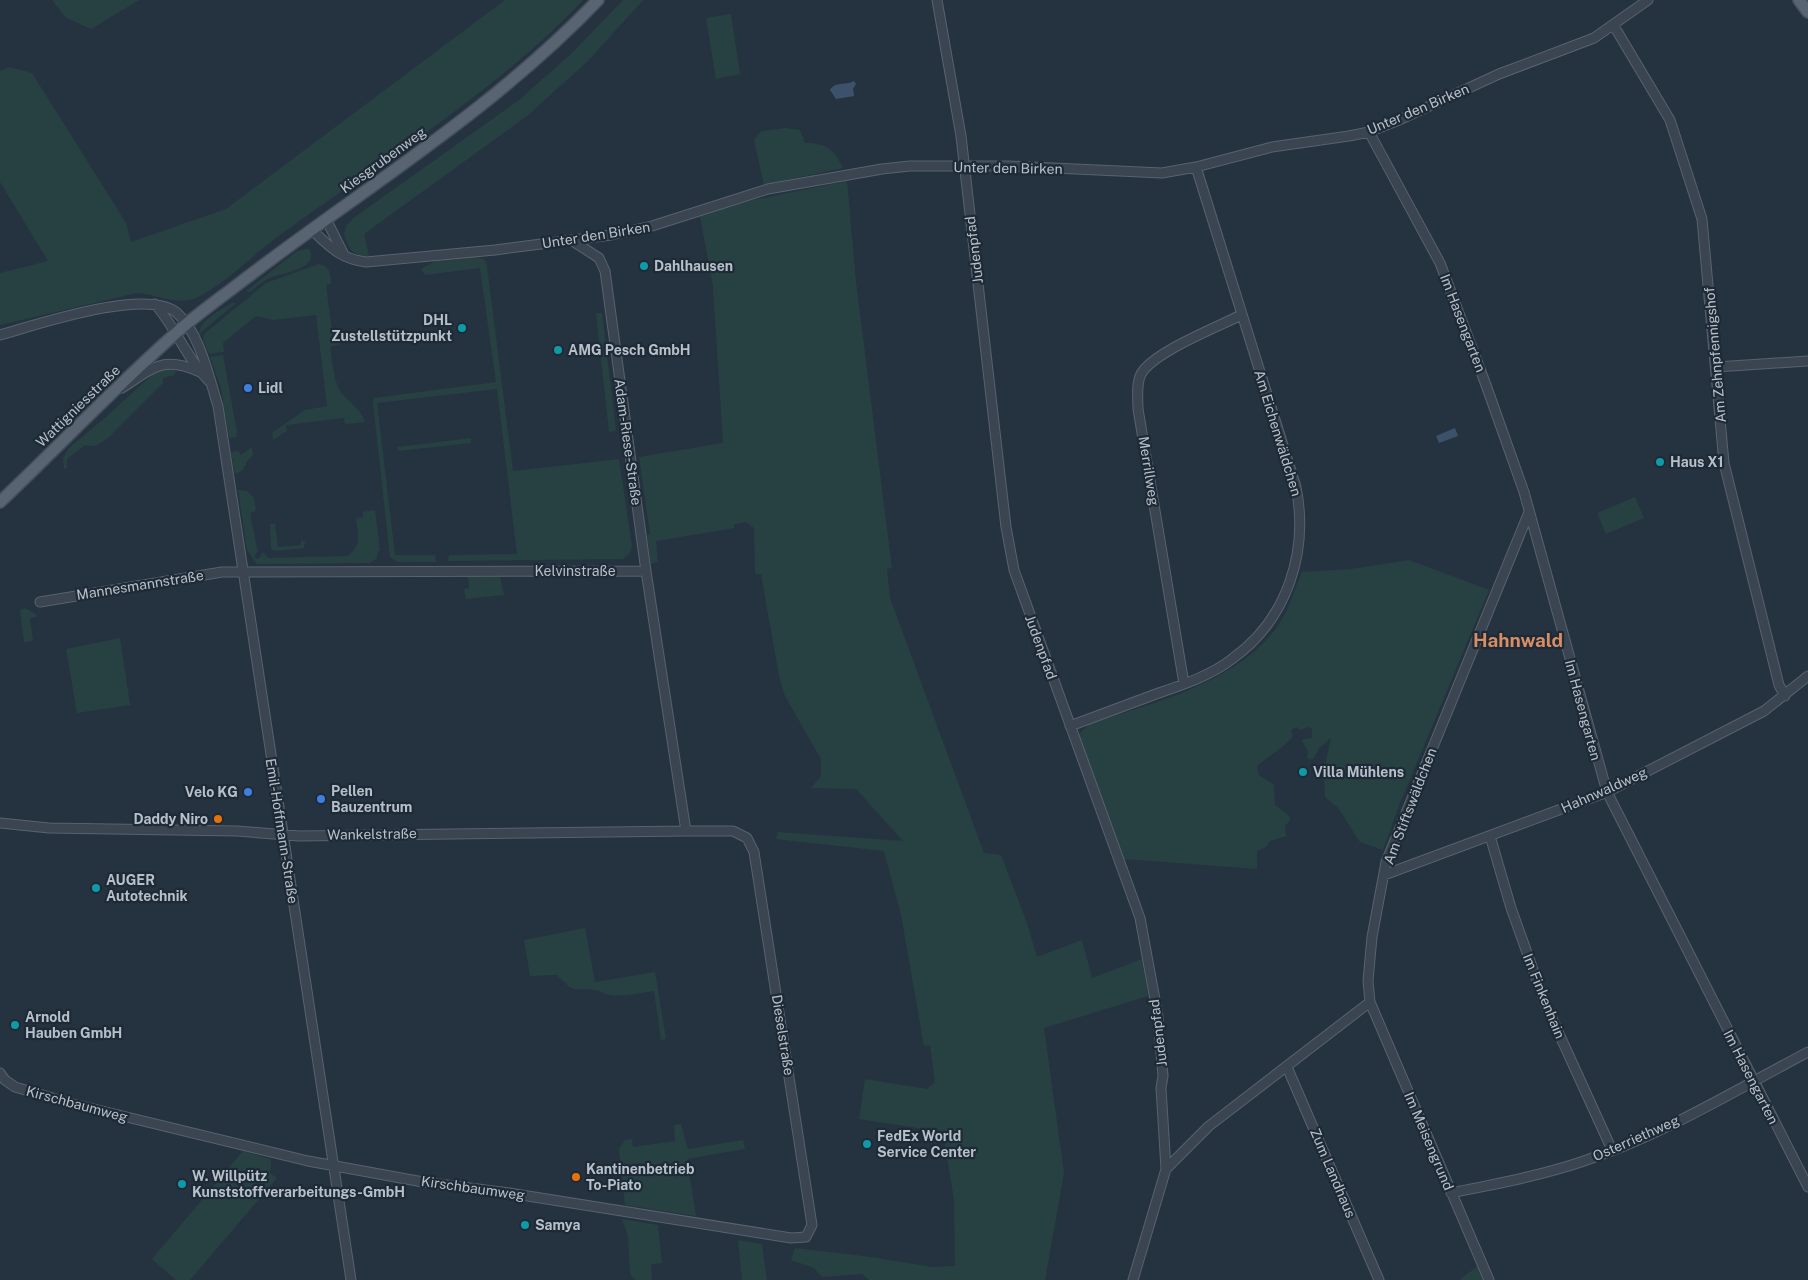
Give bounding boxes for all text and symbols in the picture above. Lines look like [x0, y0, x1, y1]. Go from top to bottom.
street label: Unter den Birken [1365, 80, 1471, 138]
street label: Kiesgrubenweg [337, 123, 429, 196]
street label: Unter den Birken [953, 159, 1063, 177]
street label: Judenpfad [962, 215, 986, 285]
street label: Unter den Birken [541, 219, 651, 251]
place label: Dahlhausen [654, 258, 733, 274]
marker: Dahlhausen [638, 260, 650, 272]
street label: Im Hasengarten [1437, 272, 1489, 374]
street label: Am Zehnpfennigshof [1701, 286, 1729, 423]
place label: DHL Zustellstützpunkt [331, 312, 452, 344]
marker: DHL Zustellstützpunkt [456, 322, 468, 334]
place label: AMG Pesch GmbH [568, 342, 690, 358]
marker: AMG Pesch GmbH [552, 344, 564, 356]
street label: Wattigniesstraße [33, 362, 123, 450]
street label: Am Eichenwäldchen [1251, 368, 1305, 498]
street label: Adam-Riese-Straße [611, 378, 645, 506]
place label: Lidl [258, 380, 283, 396]
marker: Lidl [242, 382, 254, 394]
street label: Merrillweg [1136, 435, 1162, 507]
place label: Haus X1 [1670, 454, 1724, 470]
marker: Haus X1 [1654, 456, 1666, 468]
street label: Kelvinstraße [534, 563, 616, 579]
street label: Mannesmannstraße [75, 567, 205, 603]
street label: Judenpfad [1022, 612, 1060, 682]
district label: Hahnwald [1473, 629, 1563, 651]
street label: Im Hasengarten [1562, 658, 1604, 762]
street label: Am Stiftswäldchen [1380, 746, 1440, 866]
street label: Emil-Hoffmann-Straße [263, 757, 301, 905]
place label: Villa Mühlens [1313, 764, 1404, 780]
street label: Hahnwaldweg [1559, 764, 1650, 816]
marker: Villa Mühlens [1297, 766, 1309, 778]
place label: Pellen Bauzentrum [331, 783, 412, 815]
place label: Velo KG [185, 784, 238, 800]
marker: Velo KG [242, 786, 254, 798]
marker: Pellen Bauzentrum [315, 793, 327, 805]
place label: Daddy Niro [133, 811, 208, 827]
marker: Daddy Niro [212, 813, 224, 825]
street label: Wankelstraße [327, 825, 417, 843]
place label: AUGER Autotechnik [106, 872, 188, 904]
marker: AUGER Autotechnik [90, 882, 102, 894]
street label: Im Finkenhain [1520, 951, 1568, 1041]
street label: Dieselstraße [769, 993, 797, 1077]
street label: Judenpfad [1146, 998, 1170, 1068]
place label: Arnold Hauben GmbH [25, 1009, 122, 1041]
marker: Arnold Hauben GmbH [9, 1019, 21, 1031]
street label: Im Hasengarten [1720, 1027, 1782, 1127]
street label: Kirschbaumweg [24, 1083, 130, 1125]
street label: Im Meisengrund [1401, 1089, 1457, 1193]
street label: Osterriethweg [1590, 1112, 1682, 1164]
street label: Zum Landhaus [1307, 1126, 1359, 1220]
place label: FedEx World Service Center [877, 1128, 976, 1160]
marker: FedEx World Service Center [861, 1138, 873, 1150]
place label: Kantinenbetrieb To-Piato [586, 1161, 694, 1193]
place label: W. Willpütz Kunststoffverarbeitungs-GmbH [192, 1168, 405, 1200]
marker: Kantinenbetrieb To-Piato [570, 1171, 582, 1183]
street label: Kirschbaumweg [420, 1173, 526, 1203]
marker: W. Willpütz Kunststoffverarbeitungs-GmbH [176, 1178, 188, 1190]
place label: Samya [535, 1217, 580, 1233]
marker: Samya [519, 1219, 531, 1231]

